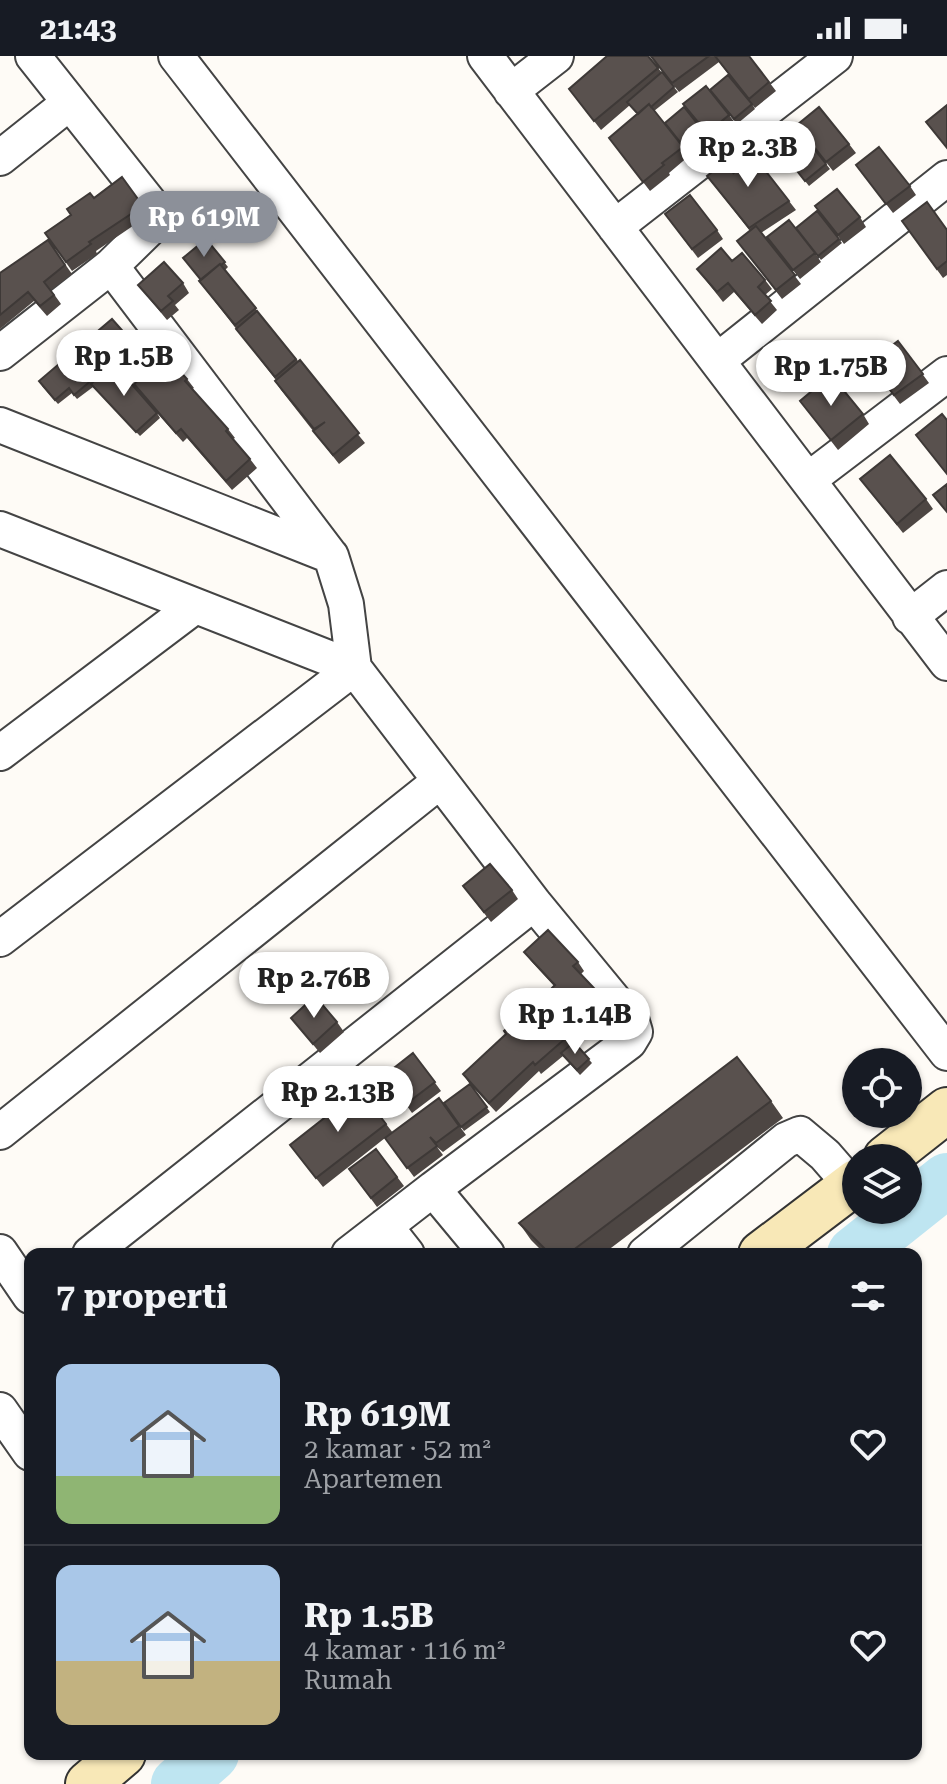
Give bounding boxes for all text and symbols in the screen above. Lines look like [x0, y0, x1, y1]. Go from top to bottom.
text: 21:43 [40, 11, 117, 46]
pin: Rp 2.3B [674, 121, 822, 189]
text: Rp 2.3B [698, 132, 798, 162]
pin: Rp 619M [130, 191, 278, 259]
text: Rp 619M [148, 202, 260, 232]
pin: Rp 1.5B [50, 330, 198, 398]
pin: Rp 1.75B [748, 340, 914, 408]
text: Rp 1.5B [74, 341, 174, 371]
text: Rp 1.75B [774, 351, 888, 381]
pin: Rp 2.76B [231, 952, 397, 1020]
text: Rp 2.76B [257, 963, 371, 993]
pin: Rp 1.14B [492, 988, 658, 1056]
text: Rp 1.14B [518, 999, 632, 1029]
map controls [842, 1048, 922, 1224]
button: locate [842, 1048, 922, 1128]
pin: Rp 2.13B [255, 1066, 421, 1134]
text: Rp 2.13B [281, 1077, 395, 1107]
button: layers [842, 1144, 922, 1224]
icon: filters [846, 1274, 890, 1318]
text: 7 properti [56, 1276, 228, 1316]
text: Rp 619M [304, 1394, 451, 1434]
icon: home [120, 1396, 216, 1492]
icon: heart [846, 1422, 890, 1466]
text: 2 kamar · 52 m² [304, 1434, 491, 1464]
text: Apartemen [304, 1464, 442, 1494]
text: Rp 1.5B [304, 1595, 434, 1635]
icon: home [120, 1597, 216, 1693]
icon: heart [846, 1623, 890, 1667]
text: 4 kamar · 116 m² [304, 1635, 505, 1665]
text: Rumah [304, 1665, 392, 1695]

